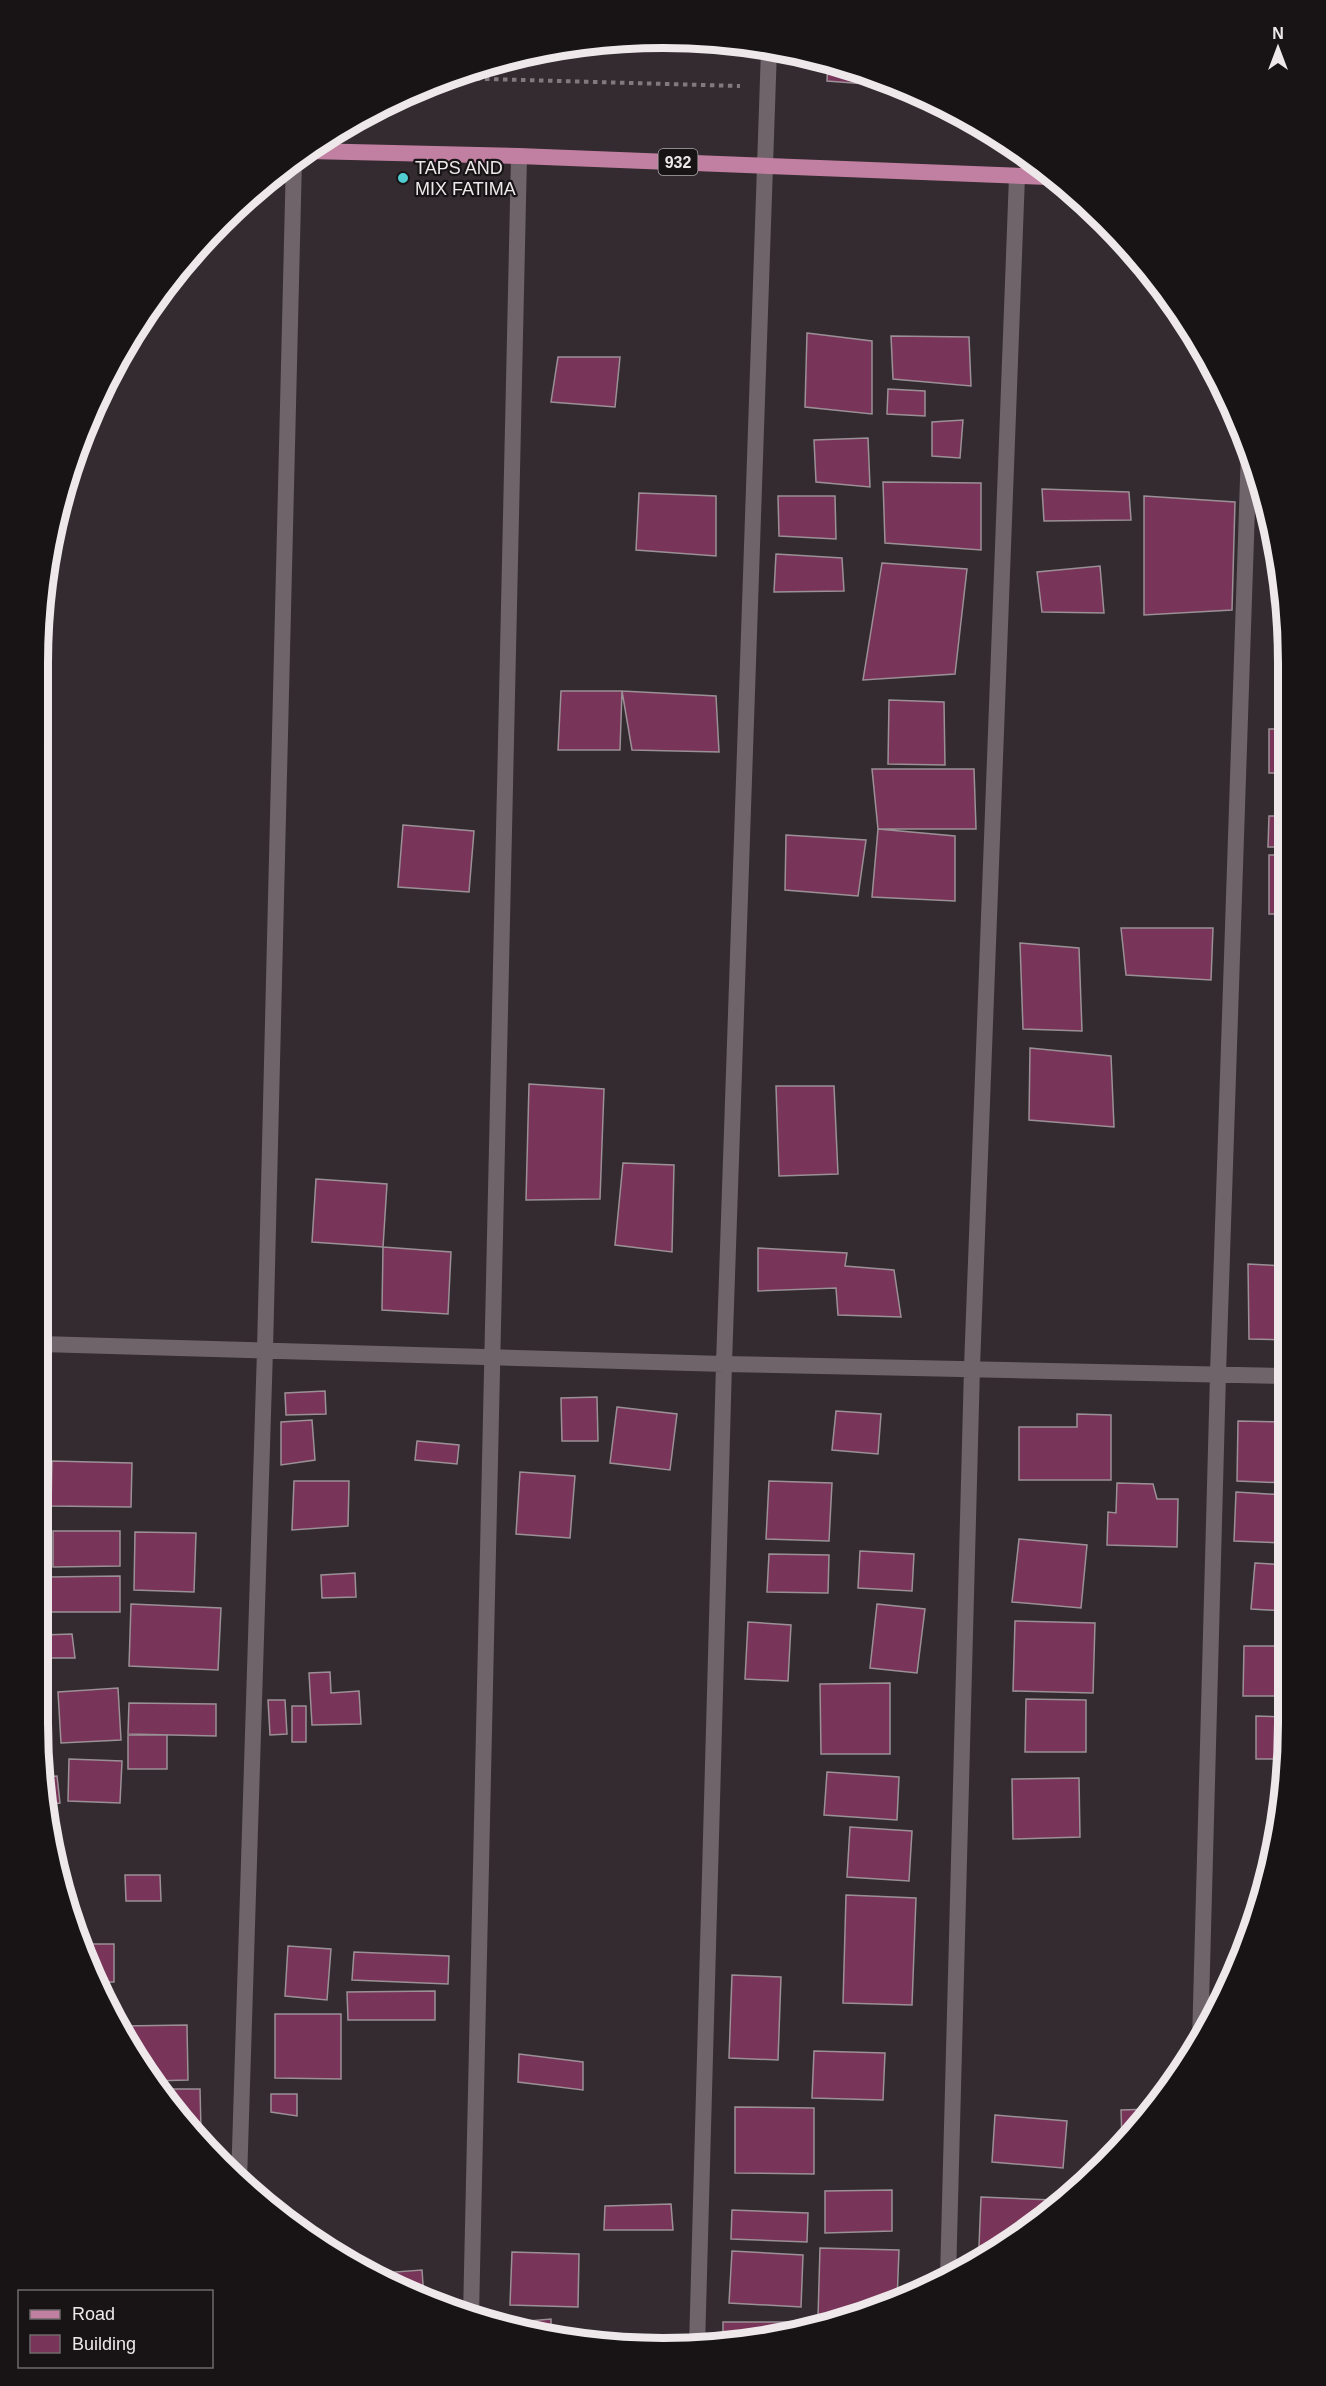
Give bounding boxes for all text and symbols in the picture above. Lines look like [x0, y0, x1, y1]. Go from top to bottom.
north arrow [1248, 18, 1308, 78]
text: N [1272, 25, 1284, 42]
road number: 932 [658, 149, 698, 175]
place label: TAPS AND MIX FATIMA [415, 158, 516, 199]
marker: TAPS AND MIX FATIMA [396, 171, 410, 185]
legend [18, 2290, 213, 2368]
text: Road [72, 2304, 115, 2324]
text: Building [72, 2334, 136, 2354]

